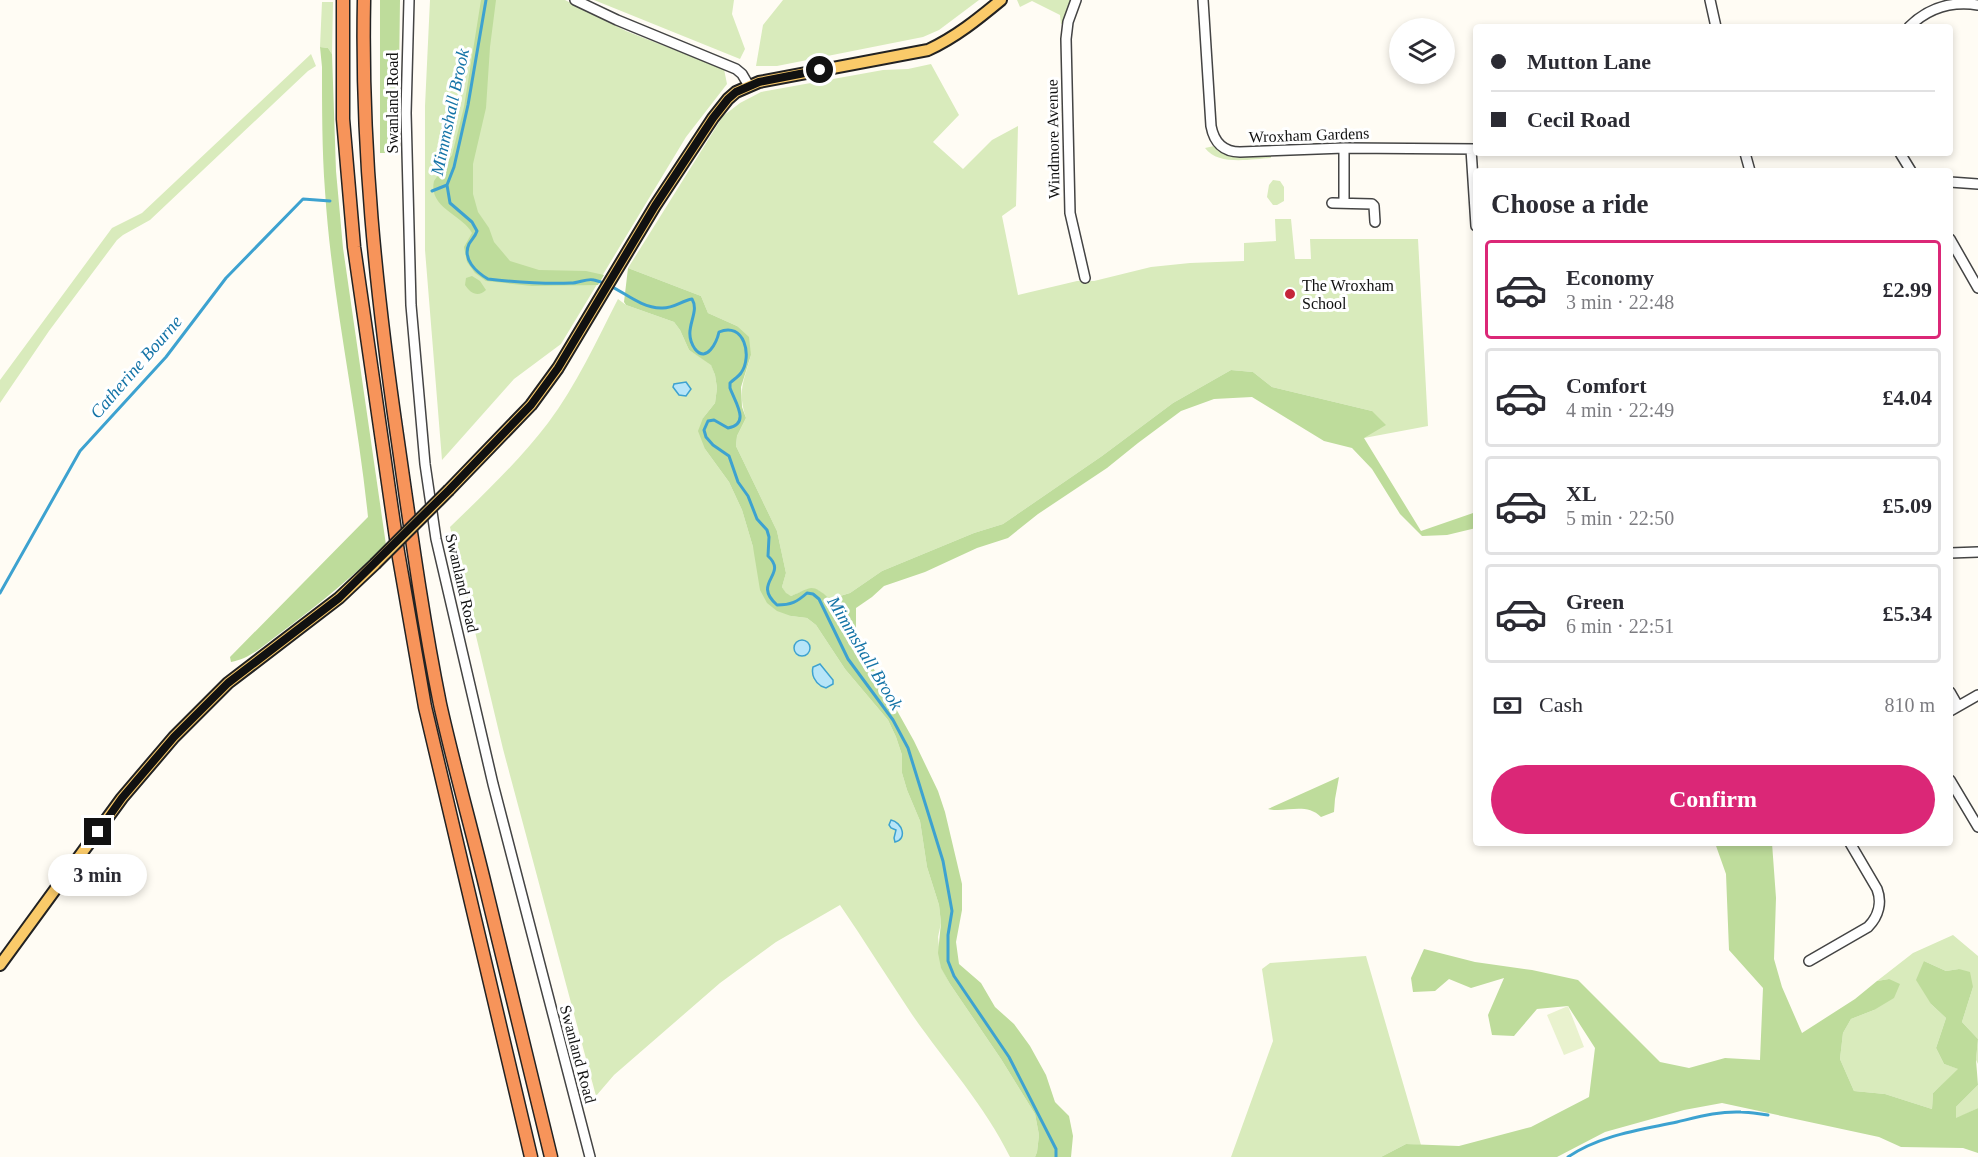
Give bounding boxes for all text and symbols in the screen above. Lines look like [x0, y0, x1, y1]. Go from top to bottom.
map controls [1389, 18, 1455, 84]
button: layers [1389, 18, 1455, 84]
water label: Mimmshall Brook [427, 46, 473, 178]
text: Mutton Lane [1527, 49, 1651, 74]
street label: Swanland Road [384, 53, 401, 153]
route start [806, 56, 833, 83]
street label: Windmore Avenue [1043, 79, 1063, 199]
text: Cecil Road [1527, 107, 1630, 132]
street label: Wroxham Gardens [1248, 124, 1370, 146]
text: Choose a ride [1491, 189, 1649, 219]
icon: car [1494, 263, 1548, 317]
text: Economy [1566, 265, 1654, 290]
place label: The Wroxham School [1302, 277, 1394, 312]
text: £2.99 [1883, 277, 1932, 302]
marker: The Wroxham School [1283, 287, 1297, 301]
text: 3 min · 22:48 [1566, 291, 1674, 313]
water label: Catherine Bourne [86, 312, 186, 422]
icon: car [1494, 371, 1548, 425]
text: Comfort [1566, 373, 1647, 398]
text: £4.04 [1883, 385, 1932, 410]
text: 4 min · 22:49 [1566, 399, 1674, 421]
icon: car [1494, 479, 1548, 533]
text: XL [1566, 481, 1597, 506]
text: £5.09 [1883, 493, 1932, 518]
text: 5 min · 22:50 [1566, 507, 1674, 529]
street label: Swanland Road [442, 532, 482, 634]
icon: car [1494, 587, 1548, 641]
text: Green [1566, 589, 1624, 614]
water label: Mimmshall Brook [823, 592, 907, 714]
text: £5.34 [1883, 601, 1932, 626]
text: 6 min · 22:51 [1566, 615, 1674, 637]
icon: cash [1491, 689, 1524, 722]
text: Cash [1539, 692, 1583, 717]
text: 810 m [1884, 694, 1935, 716]
button: Confirm [1491, 765, 1935, 834]
route end [84, 818, 111, 845]
callout: 3 min [48, 853, 148, 895]
text: 3 min [73, 864, 122, 886]
street label: Swanland Road [557, 1003, 599, 1105]

